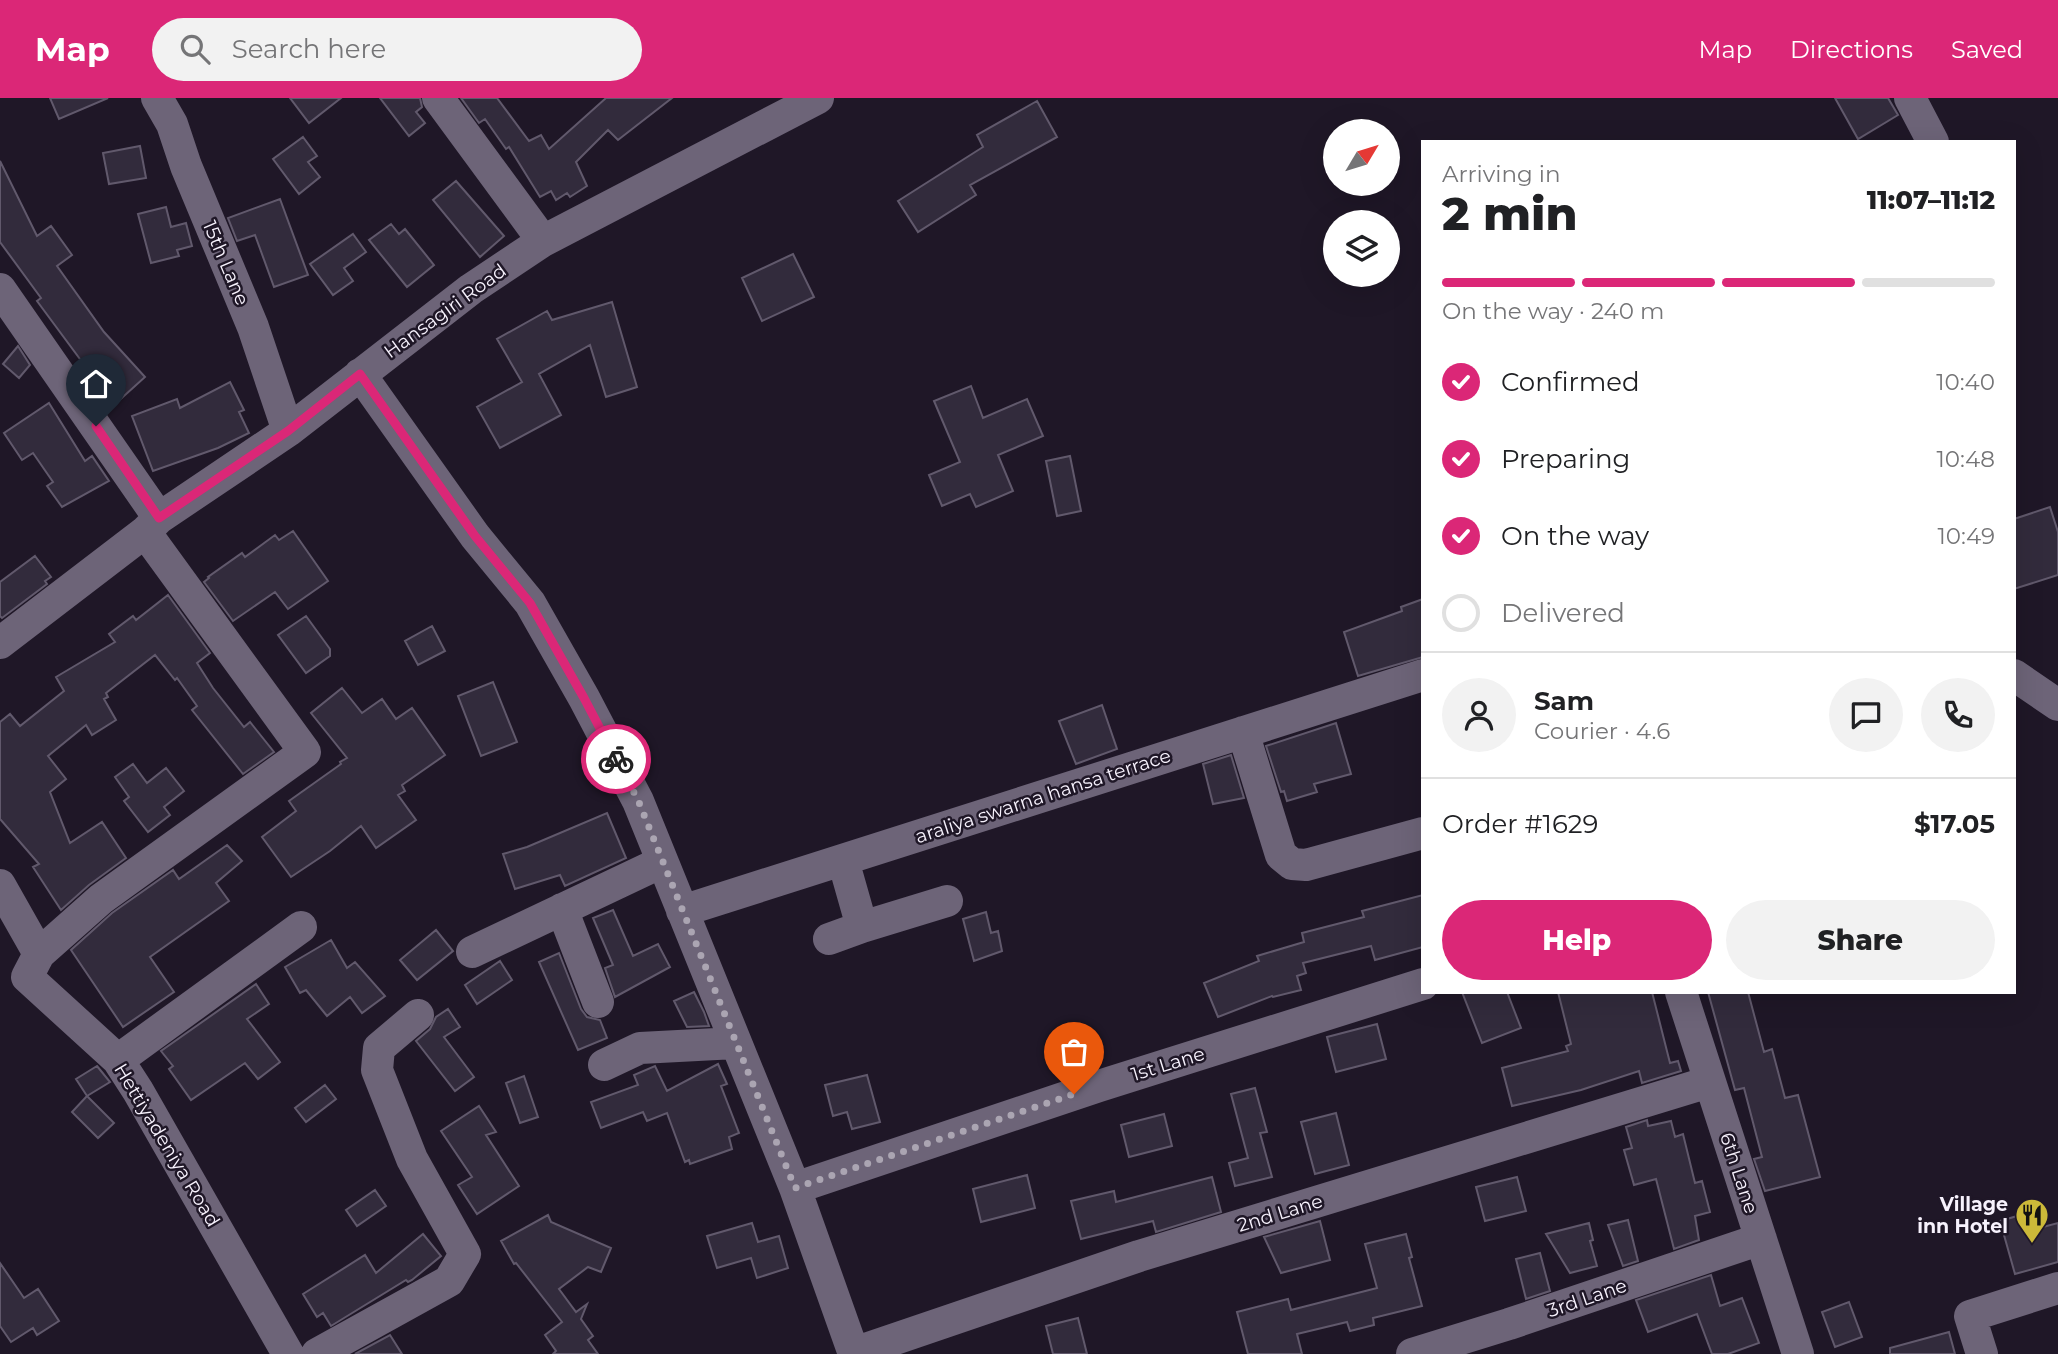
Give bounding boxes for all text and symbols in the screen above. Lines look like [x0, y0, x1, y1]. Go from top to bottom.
search box [152, 18, 642, 81]
text: Map [35, 29, 110, 69]
icon: search [176, 30, 214, 68]
text: Search here [232, 33, 386, 65]
text: Map [1699, 35, 1752, 64]
text: Directions [1790, 35, 1913, 64]
text: Saved [1951, 35, 2023, 64]
north arrow [1323, 119, 1400, 196]
map controls [1323, 119, 1400, 287]
text: Arriving in [1442, 160, 1561, 188]
text: 11:07–11:12 [1867, 184, 1995, 216]
text: 2 min [1442, 185, 1577, 242]
button: layers [1323, 210, 1400, 287]
street label: 15th Lane [198, 217, 254, 309]
street label: Hansagiri Road [379, 259, 511, 363]
text: On the way · 240 m [1442, 297, 1664, 325]
pin [66, 354, 126, 426]
icon: check [1442, 363, 1480, 401]
icon: home [77, 365, 115, 403]
text: Confirmed [1501, 366, 1640, 398]
text: 10:40 [1936, 368, 1995, 396]
icon: check [1442, 440, 1480, 478]
text: Preparing [1501, 443, 1630, 475]
text: 10:48 [1936, 445, 1995, 473]
icon: check [1442, 517, 1480, 555]
text: On the way [1501, 520, 1649, 552]
text: 10:49 [1938, 522, 1995, 550]
text: Delivered [1501, 597, 1625, 629]
button: person [1442, 678, 1516, 752]
button: chat [1829, 678, 1903, 752]
button: phone [1921, 678, 1995, 752]
text: Sam [1534, 685, 1594, 717]
text: Courier · 4.6 [1534, 717, 1670, 745]
courier [581, 724, 651, 794]
icon: bike [597, 740, 635, 778]
street label: araliya swarna hansa terrace [912, 744, 1174, 848]
text: Order #1629 [1442, 808, 1598, 840]
text: $17.05 [1914, 808, 1995, 840]
button: Help [1442, 900, 1712, 980]
button: Share [1726, 900, 1995, 980]
pin [1044, 1022, 1104, 1094]
icon: bag [1055, 1033, 1093, 1071]
street label: 1st Lane [1129, 1042, 1207, 1086]
street label: Hettiyadeniya Road [109, 1059, 225, 1231]
street label: 6th Lane [1715, 1130, 1763, 1216]
street label: 2nd Lane [1234, 1189, 1326, 1237]
place label: Village inn Hotel [1917, 1193, 2008, 1238]
restaurant icon: Village inn Hotel [2013, 1196, 2051, 1245]
street label: 3rd Lane [1544, 1274, 1630, 1322]

